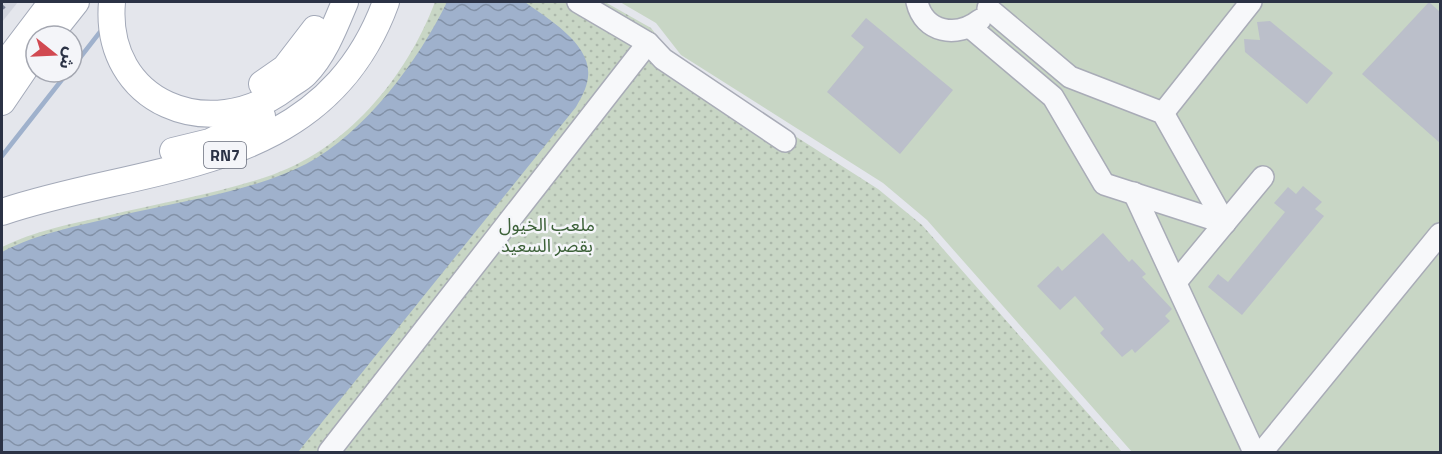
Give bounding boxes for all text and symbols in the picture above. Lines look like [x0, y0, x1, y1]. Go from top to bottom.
north arrow [24, 24, 84, 84]
text: ش [53, 45, 83, 73]
road number: RN7 [204, 142, 246, 168]
park label: ملعب الخيول بقصر السعيد [499, 211, 595, 259]

